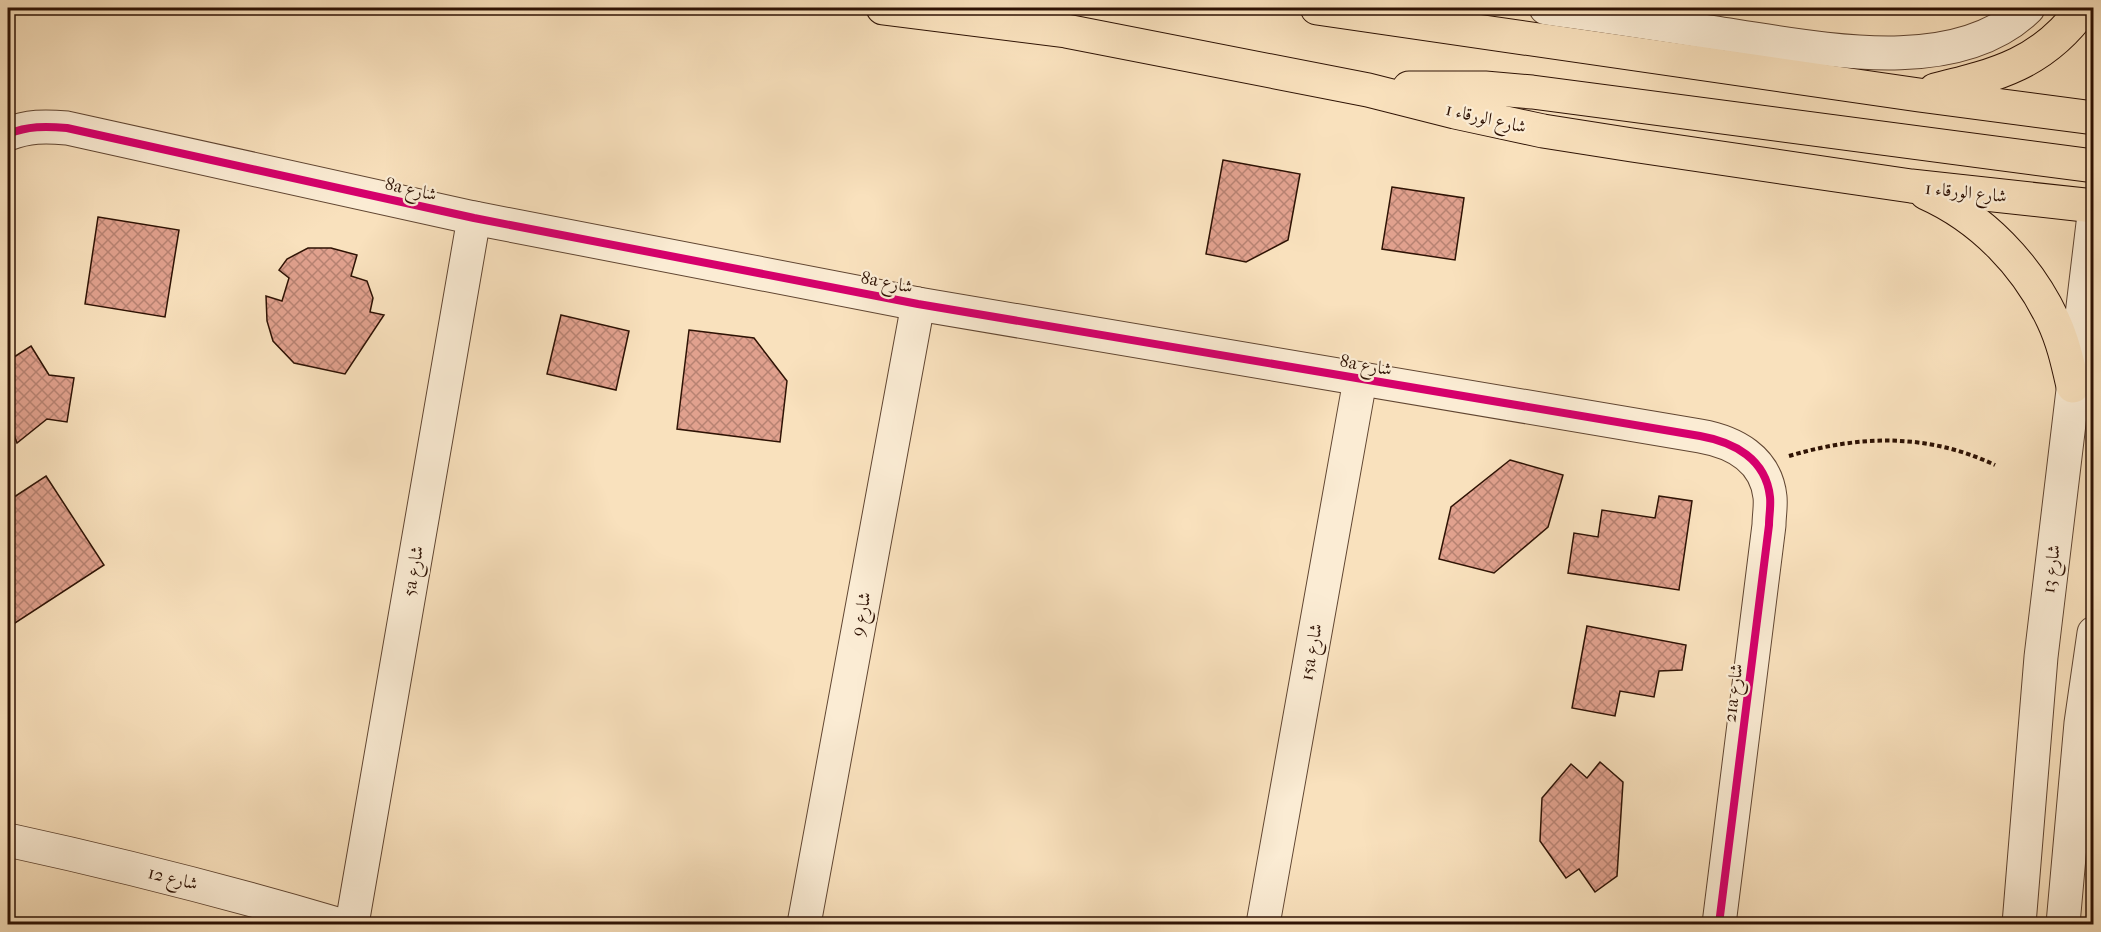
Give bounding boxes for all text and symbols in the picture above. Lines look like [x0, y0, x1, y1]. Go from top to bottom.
street label: شارع الورقاء 1 [1443, 99, 1528, 142]
street label: 8a شارع [382, 173, 439, 210]
street label: شارع الورقاء 1 [1924, 178, 2008, 211]
street label: 8a شارع [858, 267, 915, 302]
street label: 8a شارع [1338, 351, 1394, 384]
street label: 5a شارع [399, 544, 432, 599]
street label: شارع 13 [2038, 544, 2069, 595]
street label: شارع 9 [847, 590, 880, 639]
street label: 15a شارع [1296, 622, 1331, 683]
street label: 21a شارع [1719, 662, 1751, 724]
street label: شارع 12 [145, 862, 200, 899]

